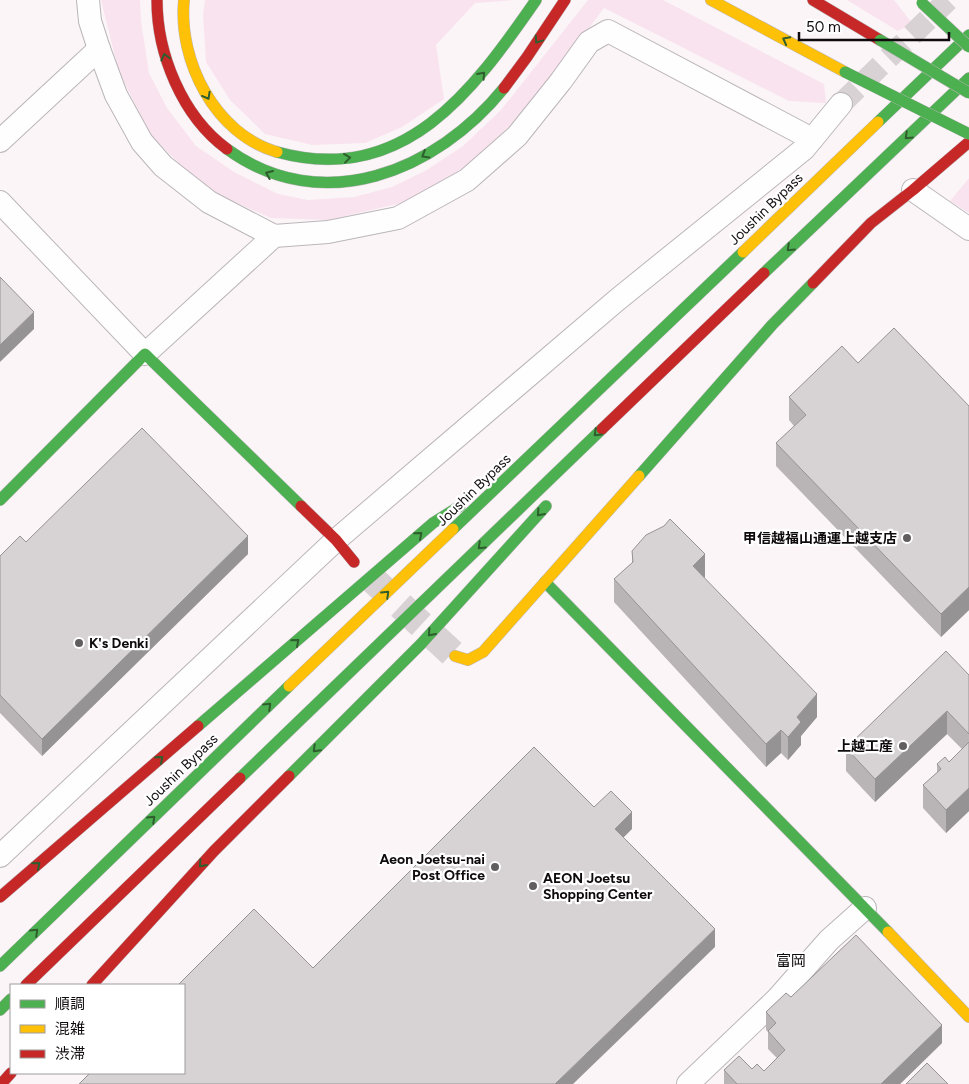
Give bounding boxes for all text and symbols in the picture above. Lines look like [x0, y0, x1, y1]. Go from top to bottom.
scale bar [799, 10, 949, 42]
text: 50 m [806, 18, 841, 36]
one-way arrow [535, 35, 544, 44]
one-way arrow [783, 36, 792, 46]
one-way arrow [161, 53, 171, 61]
one-way arrow [476, 72, 485, 81]
one-way arrow [201, 91, 211, 100]
one-way arrow [905, 130, 914, 139]
one-way arrow [422, 149, 431, 159]
one-way arrow [343, 153, 351, 164]
one-way arrow [265, 169, 274, 180]
street label: Joushin Bypass [725, 169, 807, 249]
one-way arrow [787, 242, 796, 251]
one-way arrow [594, 427, 603, 436]
street label: Joushin Bypass [433, 450, 515, 530]
one-way arrow [537, 507, 546, 516]
place label: 甲信越福山通運上越支店 [743, 530, 897, 547]
one-way arrow [414, 532, 423, 541]
marker: 甲信越福山通運上越支店 [901, 532, 913, 544]
one-way arrow [477, 540, 486, 549]
one-way arrow [380, 591, 389, 600]
one-way arrow [428, 628, 437, 637]
place label: K's Denki [89, 635, 148, 652]
marker: K's Denki [73, 637, 85, 649]
one-way arrow [291, 638, 300, 647]
one-way arrow [263, 703, 272, 712]
street label: Joushin Bypass [140, 730, 222, 810]
place label: 上越工産 [837, 738, 893, 755]
marker: 上越工産 [897, 740, 909, 752]
one-way arrow [313, 743, 322, 752]
one-way arrow [154, 756, 163, 765]
one-way arrow [146, 816, 155, 825]
place label: Aeon Joetsu-nai Post Office [379, 851, 485, 884]
one-way arrow [199, 859, 208, 868]
marker: Aeon Joetsu-nai Post Office [489, 861, 501, 873]
one-way arrow [31, 862, 40, 871]
place label: AEON Joetsu Shopping Center [543, 870, 653, 903]
marker: AEON Joetsu Shopping Center [527, 880, 539, 892]
one-way arrow [29, 929, 38, 938]
district label: 富岡 [776, 952, 806, 970]
legend [10, 984, 185, 1074]
text: 順調 [55, 995, 85, 1013]
text: 混雑 [55, 1020, 85, 1038]
text: 渋滞 [55, 1045, 85, 1063]

